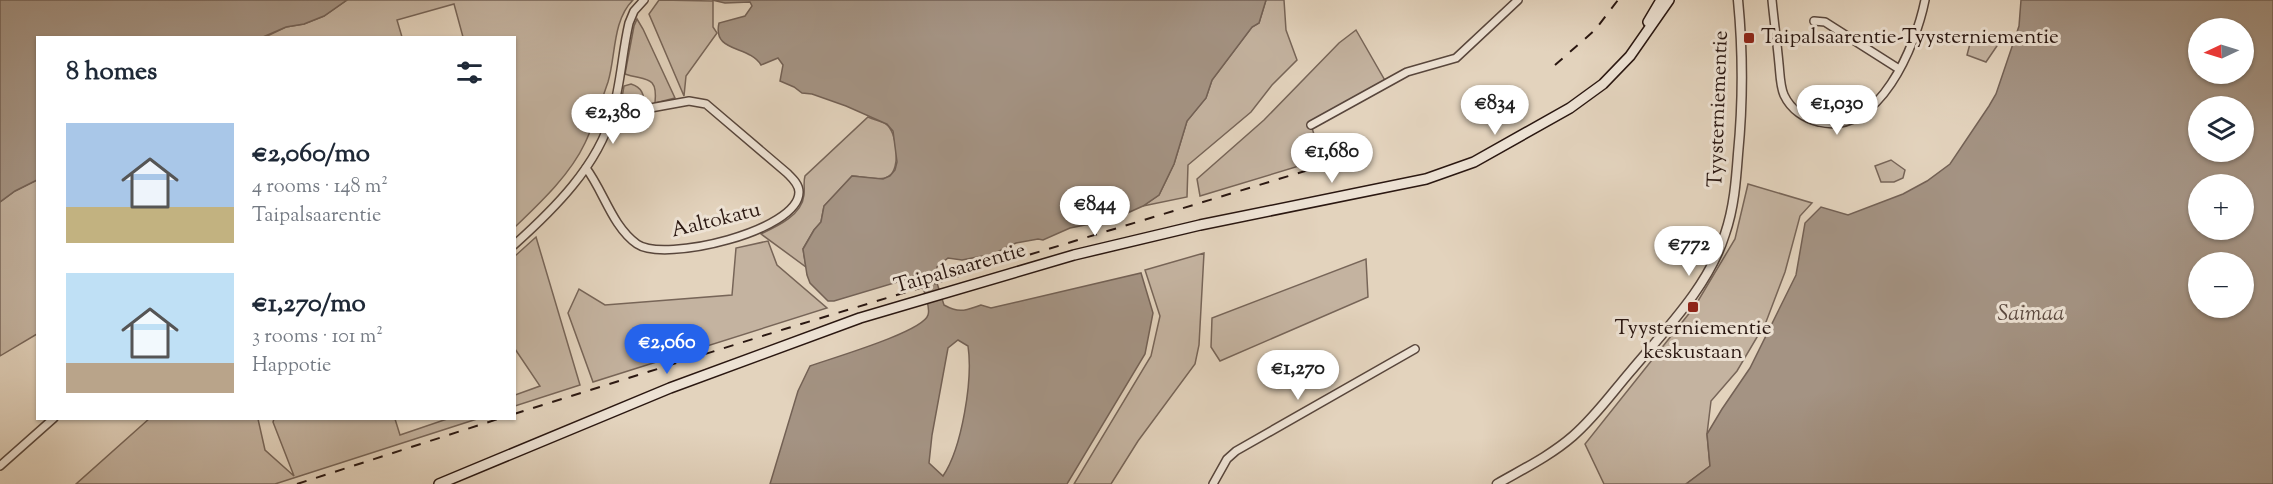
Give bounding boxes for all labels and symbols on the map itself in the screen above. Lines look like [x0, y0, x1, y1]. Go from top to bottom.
north arrow [2188, 18, 2254, 84]
place label: Taipalsaarentie-Tyysterniementie [1761, 23, 2059, 53]
street label: Tyysterniementie [1701, 30, 1737, 188]
marker: Taipalsaarentie-Tyysterniementie [1742, 31, 1756, 45]
pin: €834 [1459, 85, 1531, 136]
pin: €1,030 [1788, 85, 1886, 136]
pin: €2,380 [564, 94, 662, 145]
pin: €1,680 [1283, 133, 1381, 184]
pin: €844 [1059, 186, 1131, 237]
street label: Aaltokatu [668, 195, 764, 247]
pin: €772 [1653, 226, 1725, 277]
street label: Taipalsaarentie [891, 236, 1029, 302]
water label: Saimaa [1997, 299, 2065, 331]
marker: Tyysterniementie keskustaan [1686, 300, 1700, 314]
place label: Tyysterniementie keskustaan [1615, 314, 1771, 368]
pin: €2,060 [618, 324, 716, 375]
pin: €1,270 [1249, 350, 1347, 401]

